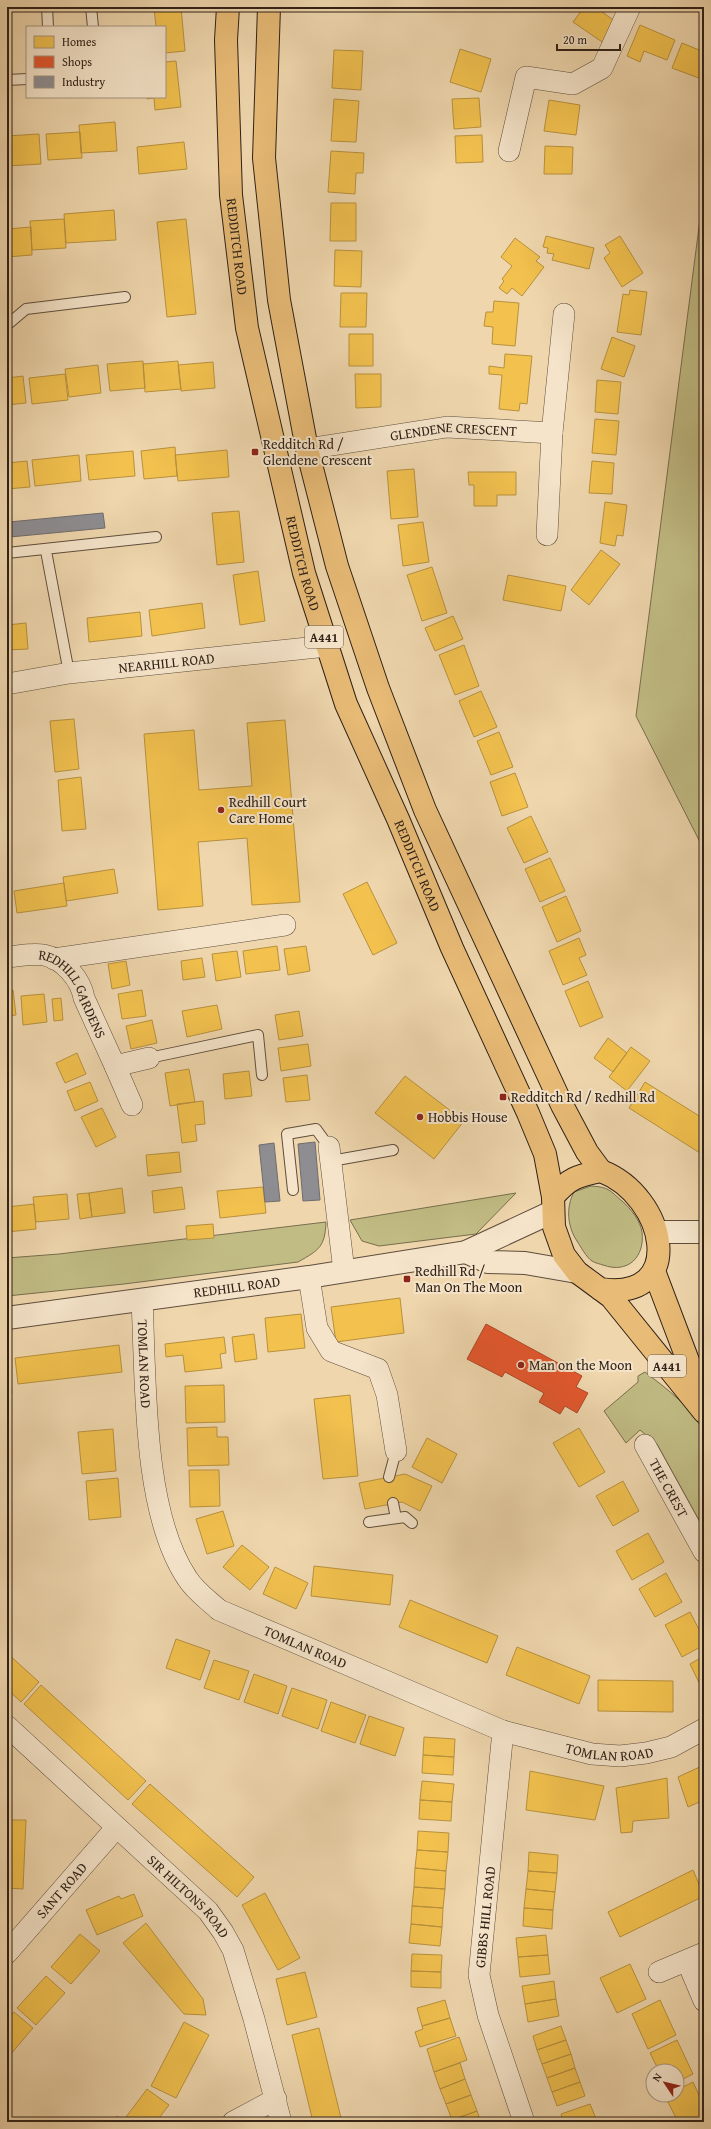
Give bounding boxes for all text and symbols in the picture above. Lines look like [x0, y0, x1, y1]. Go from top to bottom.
legend [26, 26, 166, 98]
scale bar [557, 26, 620, 52]
text: 20 m [563, 31, 587, 48]
text: Homes [62, 33, 97, 50]
text: Shops [62, 53, 92, 70]
text: Industry [62, 73, 105, 90]
street label: REDDITCH ROAD [221, 197, 253, 296]
street label: GLENDENE CRESCENT [389, 417, 518, 446]
place label: Redditch Rd / Glendene Crescent [263, 434, 372, 470]
marker: Redditch Rd / Glendene Crescent [250, 447, 260, 457]
street label: REDDITCH ROAD [281, 514, 325, 613]
road number: A441 [305, 626, 343, 648]
street label: NEARHILL ROAD [118, 648, 215, 678]
place label: Redhill Court Care Home [229, 792, 307, 828]
marker: Redhill Court Care Home [216, 805, 226, 815]
street label: REDDITCH ROAD [389, 817, 446, 915]
street label: REDHILL GARDENS [37, 944, 111, 1042]
place label: Redditch Rd / Redhill Rd [511, 1087, 656, 1107]
marker: Redditch Rd / Redhill Rd [498, 1092, 508, 1102]
place label: Hobbis House [428, 1107, 508, 1127]
marker: Hobbis House [415, 1112, 425, 1122]
place label: Redhill Rd / Man On The Moon [415, 1261, 523, 1297]
street label: REDHILL ROAD [192, 1271, 281, 1303]
marker: Redhill Rd / Man On The Moon [402, 1274, 412, 1284]
street label: TOMLAN ROAD [133, 1319, 156, 1409]
place label: Man on the Moon [529, 1355, 632, 1375]
road number: A441 [648, 1355, 686, 1377]
marker: Man on the Moon [516, 1360, 526, 1370]
street label: THE CREST [644, 1455, 693, 1521]
street label: TOMLAN ROAD [261, 1620, 350, 1673]
street label: TOMLAN ROAD [563, 1738, 655, 1766]
street label: SIR HILTONS ROAD [143, 1850, 234, 1941]
street label: SANT ROAD [31, 1858, 92, 1923]
street label: GIBBS HILL ROAD [470, 1865, 500, 1969]
north arrow [645, 2063, 685, 2103]
text: N [648, 2069, 666, 2085]

